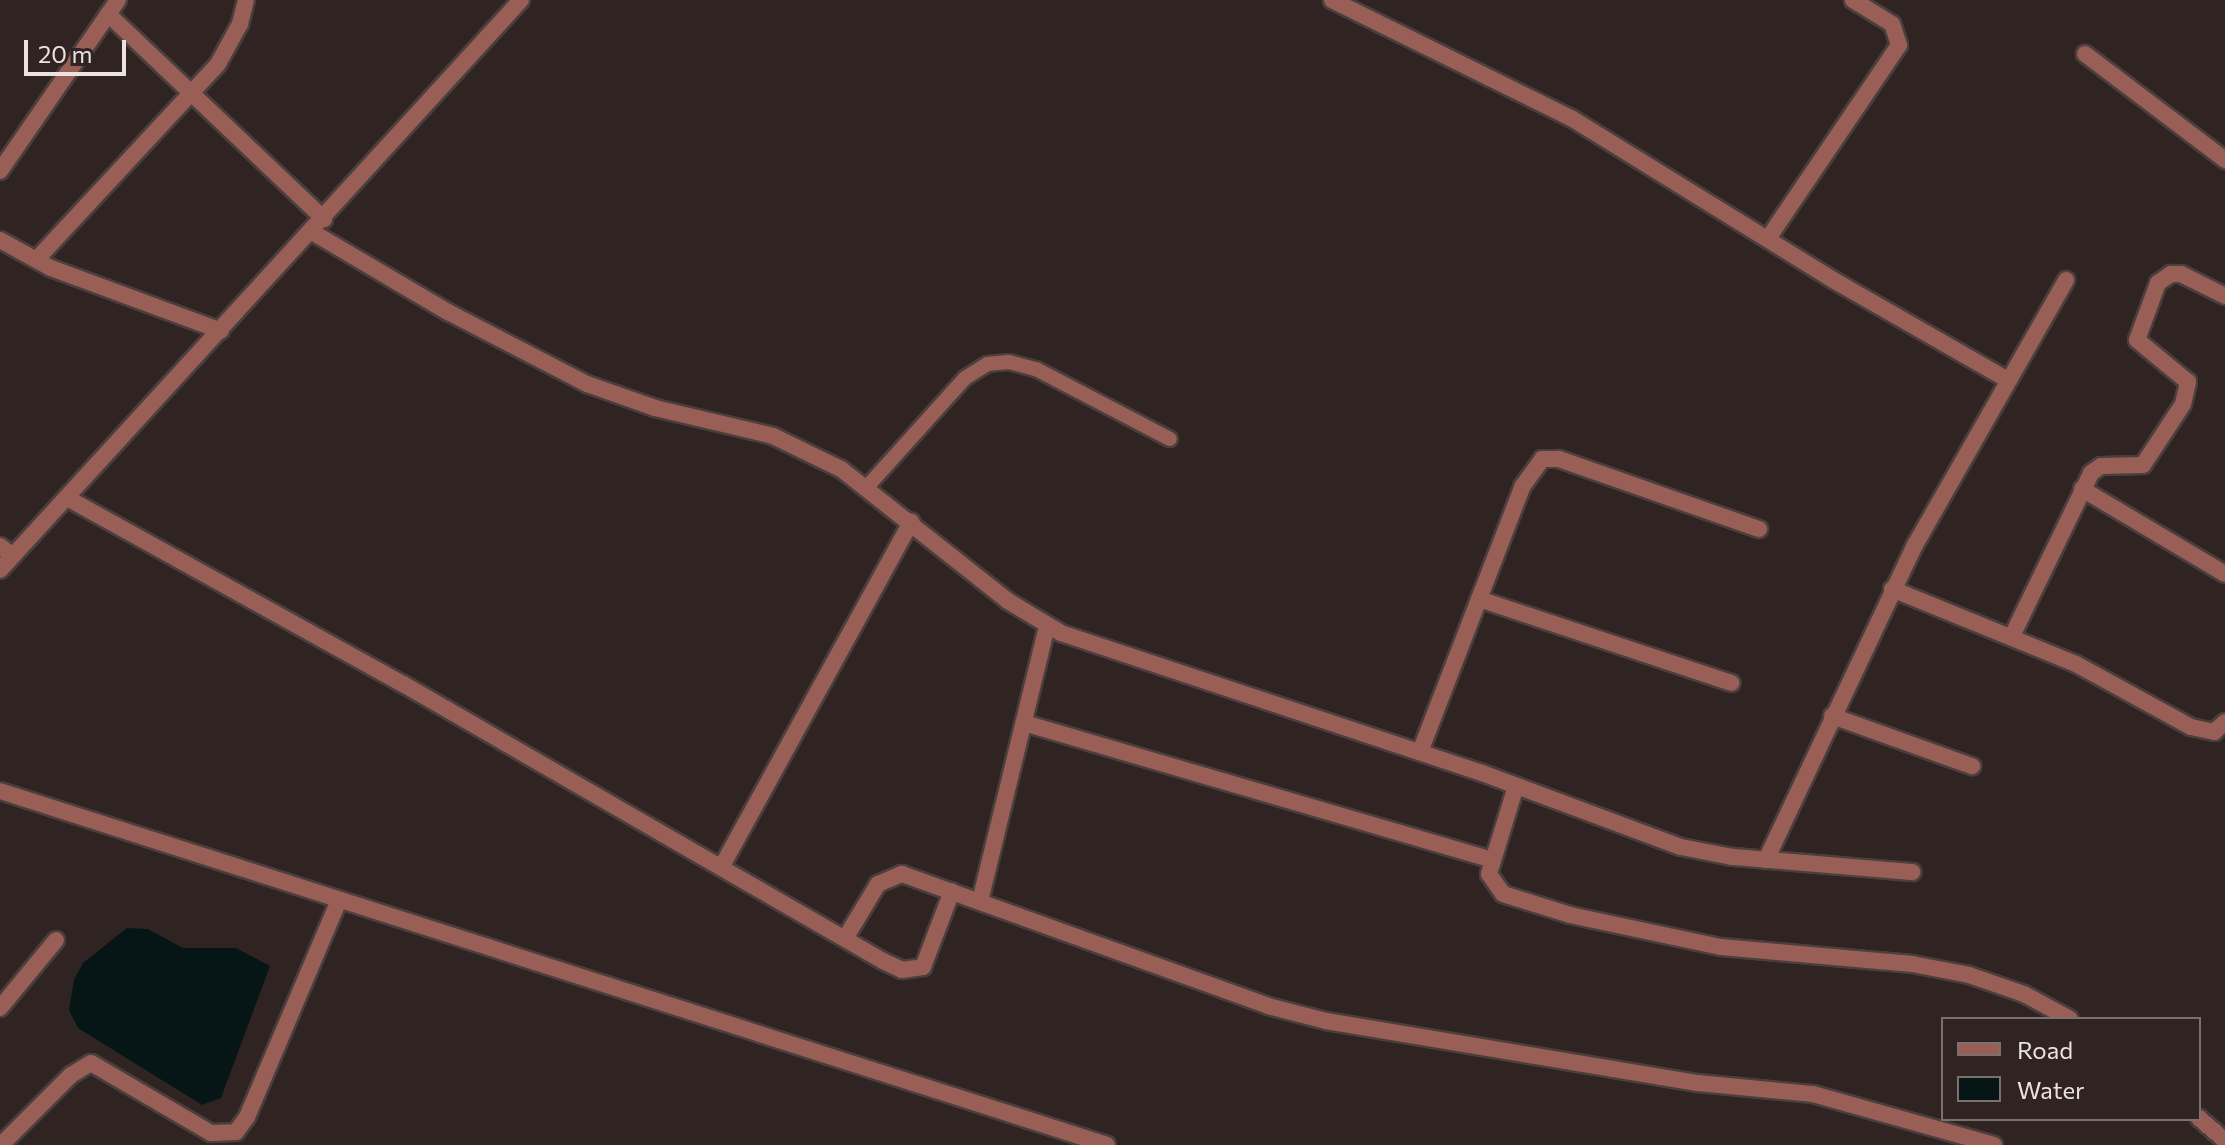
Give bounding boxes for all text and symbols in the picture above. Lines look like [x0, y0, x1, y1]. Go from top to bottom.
scale bar [28, 24, 130, 74]
text: 20 m [38, 39, 92, 68]
legend [1941, 1017, 2201, 1121]
text: Road [2017, 1035, 2073, 1064]
text: Water [2017, 1075, 2085, 1104]

